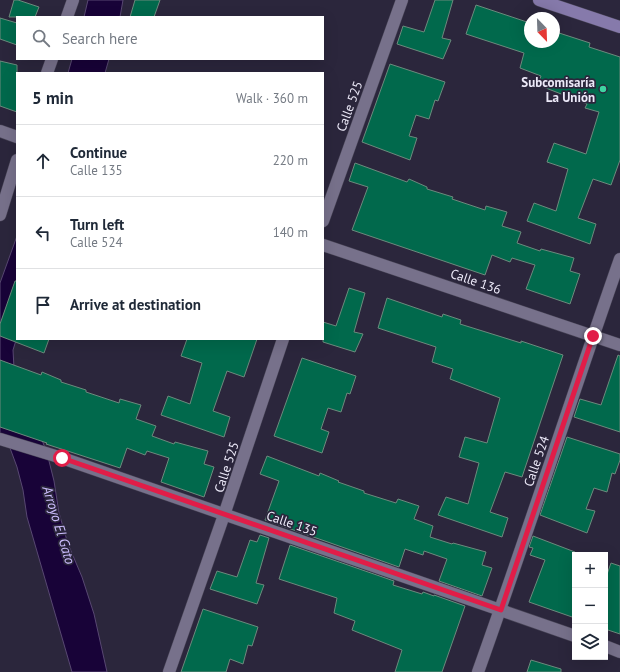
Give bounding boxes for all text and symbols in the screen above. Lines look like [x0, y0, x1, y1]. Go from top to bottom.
north arrow [524, 12, 560, 48]
search box [16, 16, 324, 60]
icon: search [30, 27, 52, 49]
text: Search here [62, 29, 138, 48]
place label: Subcomisaría La Unión [521, 74, 595, 106]
street label: Calle 525 [332, 79, 366, 134]
marker: Subcomisaría La Unión [598, 84, 608, 94]
text: 5 min [32, 87, 73, 109]
text: Walk · 360 m [236, 90, 308, 107]
text: Continue [70, 143, 127, 162]
icon: ahead [32, 150, 54, 172]
text: 220 m [273, 152, 308, 169]
text: Calle 135 [70, 162, 123, 179]
text: Turn left [70, 215, 124, 234]
icon: left [32, 222, 54, 244]
text: 140 m [273, 224, 308, 241]
text: Calle 524 [70, 234, 123, 251]
street label: Calle 136 [448, 265, 503, 298]
icon: arrive [32, 294, 54, 316]
text: Arrive at destination [70, 295, 201, 314]
route end [584, 327, 602, 345]
street label: Calle 524 [520, 434, 553, 489]
street label: Calle 525 [210, 440, 243, 495]
route start [53, 449, 71, 467]
water label: Arroyo El Gato [38, 483, 79, 566]
street label: Calle 135 [264, 507, 319, 540]
map controls [572, 552, 608, 660]
button: + [572, 552, 608, 588]
button: − [572, 588, 608, 624]
button: layers [572, 624, 608, 660]

